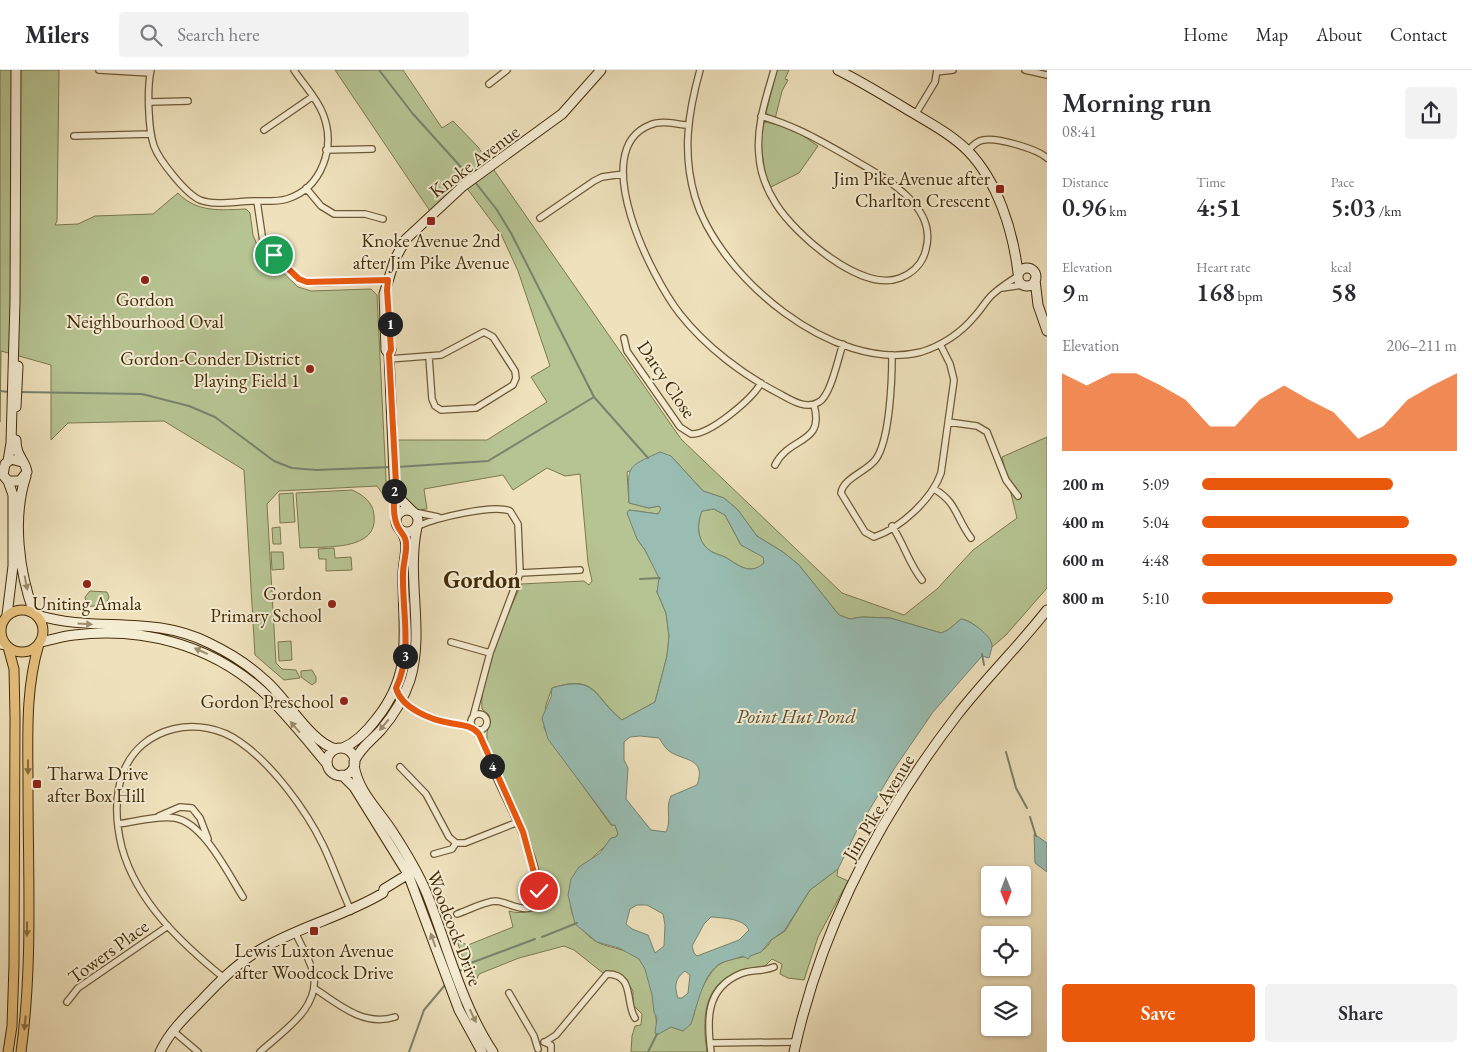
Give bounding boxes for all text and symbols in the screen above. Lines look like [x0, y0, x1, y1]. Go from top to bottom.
search box [119, 12, 469, 57]
text: Milers [25, 19, 89, 50]
icon: search [137, 21, 165, 49]
text: Search here [177, 22, 260, 47]
text: Home [1183, 23, 1228, 46]
text: Map [1256, 23, 1288, 46]
text: About [1316, 23, 1362, 46]
text: Contact [1390, 23, 1447, 46]
text: Morning run [1062, 84, 1212, 120]
button: share [1405, 87, 1457, 139]
street label: Knoke Avenue [424, 119, 524, 204]
text: 08:41 [1062, 121, 1097, 142]
place label: Jim Pike Avenue after Charlton Crescent [831, 166, 991, 213]
text: Distance [1062, 173, 1109, 191]
text: Time [1196, 173, 1226, 191]
text: Pace [1331, 173, 1354, 191]
marker: Jim Pike Avenue after Charlton Crescent [994, 183, 1006, 195]
text: 0.96 [1062, 191, 1107, 223]
text: 4:51 [1196, 191, 1242, 223]
text: 5:03 [1331, 191, 1376, 223]
text: km [1107, 202, 1127, 220]
text: /km [1376, 202, 1402, 220]
marker: Knoke Avenue 2nd after Jim Pike Avenue [425, 215, 437, 227]
place label: Knoke Avenue 2nd after Jim Pike Avenue [353, 228, 509, 275]
pin [253, 234, 295, 276]
icon: arrive [260, 241, 288, 269]
text: Elevation [1062, 258, 1112, 276]
text: Heart rate [1196, 258, 1251, 276]
text: kcal [1331, 258, 1352, 276]
marker: Gordon Neighbourhood Oval [139, 274, 151, 286]
text: 9 [1062, 276, 1075, 308]
text: 168 [1196, 276, 1235, 308]
text: 58 [1331, 276, 1356, 308]
place label: Gordon Neighbourhood Oval [66, 287, 224, 334]
text: m [1075, 287, 1089, 305]
text: bpm [1235, 287, 1263, 305]
pin: 1 [378, 312, 402, 336]
text: 1 [387, 315, 394, 333]
text: Elevation [1062, 335, 1120, 356]
text: 206–211 m [1386, 335, 1457, 356]
street label: Darcy Close [631, 336, 702, 423]
place label: Gordon-Conder District Playing Field 1 [120, 346, 300, 393]
marker: Gordon-Conder District Playing Field 1 [304, 363, 316, 375]
text: 200 m [1062, 474, 1104, 495]
text: 5:09 [1142, 474, 1169, 495]
pin: 2 [382, 478, 406, 504]
text: 2 [391, 482, 398, 500]
text: 400 m [1062, 512, 1104, 533]
text: 5:04 [1142, 512, 1169, 533]
text: 600 m [1062, 550, 1104, 571]
text: 4:48 [1142, 550, 1169, 571]
district label: Gordon [443, 564, 521, 595]
one-way arrow [23, 575, 31, 591]
marker: Uniting Amala [81, 578, 93, 590]
place label: Gordon Primary School [210, 581, 322, 628]
text: 800 m [1062, 588, 1104, 609]
text: 5:10 [1142, 588, 1169, 609]
place label: Uniting Amala [32, 591, 142, 616]
marker: Gordon Primary School [326, 598, 338, 610]
one-way arrow [77, 621, 93, 629]
pin: 3 [392, 644, 418, 668]
one-way arrow [194, 647, 208, 655]
text: 3 [402, 647, 409, 665]
place label: Gordon Preschool [201, 689, 334, 714]
marker: Gordon Preschool [338, 695, 350, 707]
water label: Point Hut Pond [736, 703, 857, 729]
one-way arrow [378, 719, 390, 731]
one-way arrow [289, 721, 301, 733]
street label: Jim Pike Avenue [836, 750, 920, 867]
pin: 4 [480, 754, 504, 778]
text: 4 [489, 757, 496, 775]
one-way arrow [24, 759, 32, 775]
place label: Tharwa Drive after Box Hill [47, 761, 148, 808]
marker: Tharwa Drive after Box Hill [31, 778, 43, 790]
north arrow [981, 866, 1031, 916]
map controls [981, 866, 1031, 1036]
street label: Woodcock Drive [421, 867, 488, 989]
pin [518, 870, 560, 912]
icon: check [525, 877, 553, 905]
street label: Towers Place [63, 914, 153, 989]
one-way arrow [23, 921, 31, 937]
marker: Lewis Luxton Avenue after Woodcock Drive [308, 925, 320, 937]
button: locate [981, 926, 1031, 976]
one-way arrow [429, 933, 436, 948]
place label: Lewis Luxton Avenue after Woodcock Drive [234, 938, 394, 985]
button: Save [1062, 984, 1255, 1042]
button: Share [1265, 984, 1457, 1042]
button: layers [981, 986, 1031, 1036]
one-way arrow [469, 1009, 477, 1023]
one-way arrow [21, 1015, 29, 1031]

